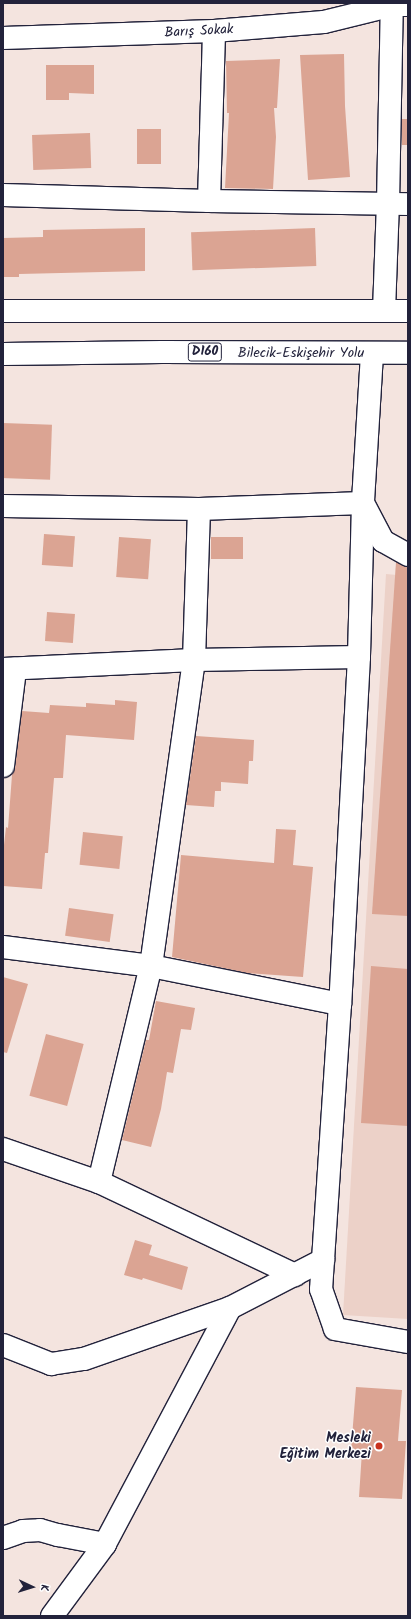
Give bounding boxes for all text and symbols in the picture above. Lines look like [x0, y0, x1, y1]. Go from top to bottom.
street label: Barış Sokak [164, 21, 234, 41]
road number: D160 [187, 341, 223, 363]
street label: Bilecik-Eskişehir Yolu [238, 345, 364, 361]
place label: Mesleki Eğitim Merkezi [280, 1430, 371, 1462]
marker: Mesleki Eğitim Merkezi [374, 1441, 384, 1451]
north arrow [12, 1567, 52, 1607]
text: K [35, 1584, 53, 1592]

